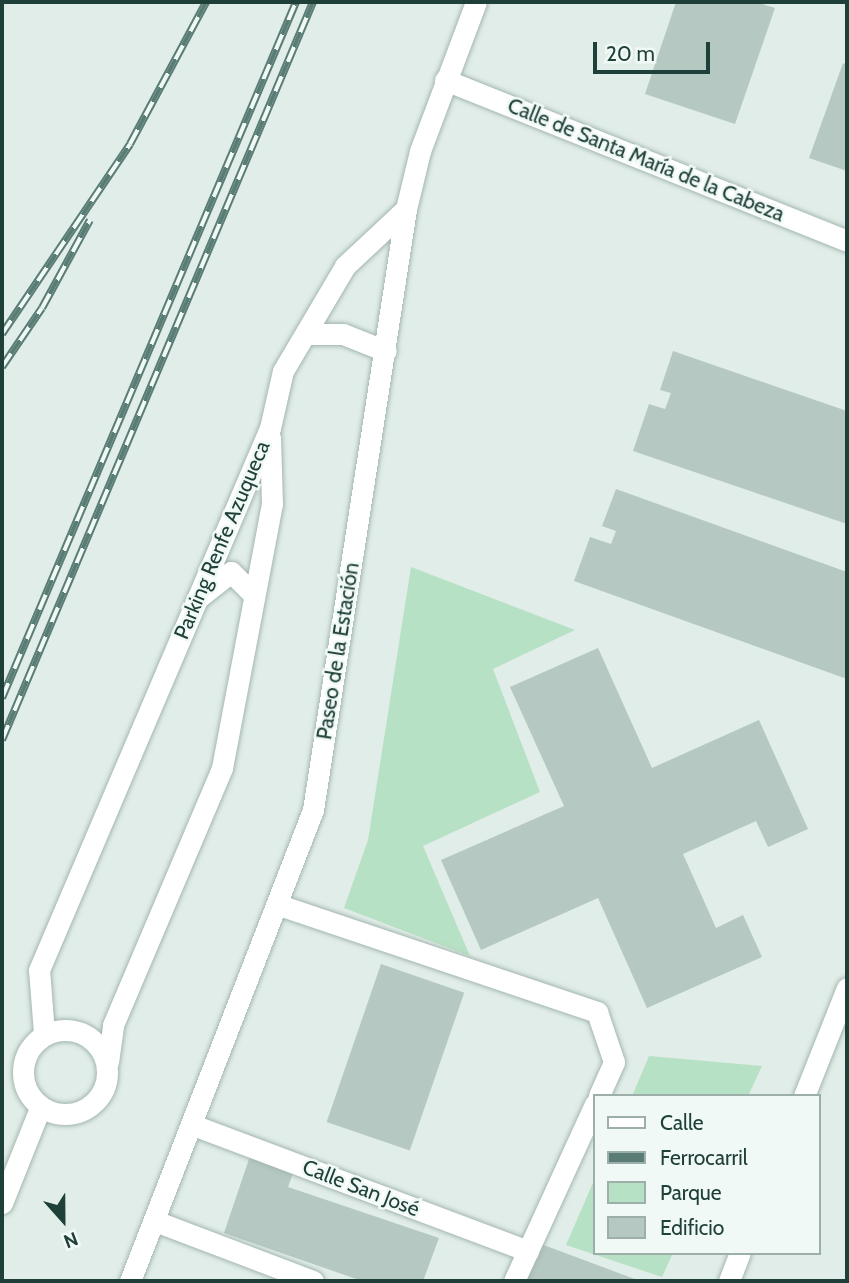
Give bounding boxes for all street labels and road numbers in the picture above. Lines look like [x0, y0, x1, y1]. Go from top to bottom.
street label: Calle de Santa María de la Cabeza [504, 93, 788, 227]
street label: Parking Renfe Azuqueca [169, 437, 275, 643]
street label: Paseo de la Estación [312, 561, 364, 741]
street label: Calle San José [299, 1154, 423, 1222]

